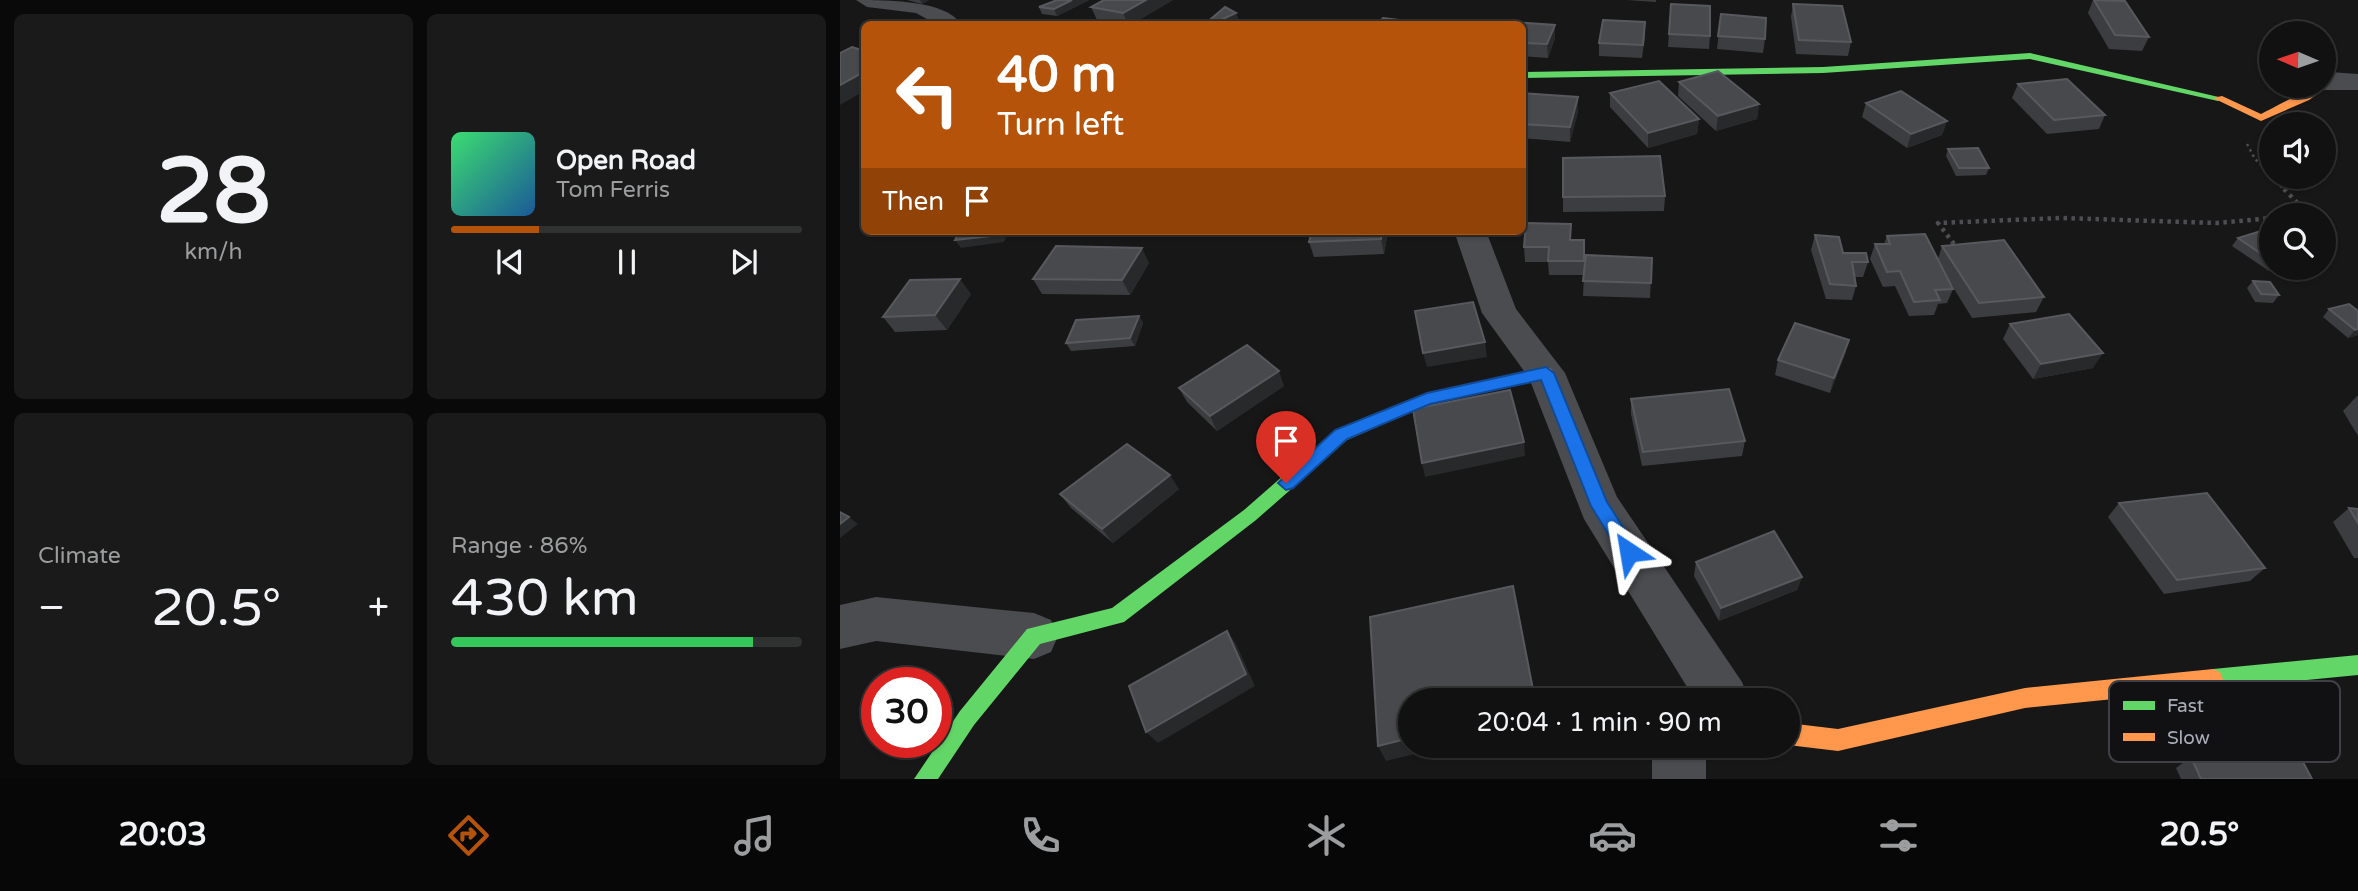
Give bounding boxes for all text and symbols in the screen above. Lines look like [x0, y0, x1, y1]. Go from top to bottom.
north arrow [2259, 21, 2336, 98]
map controls [2259, 21, 2336, 280]
text: 40 m [997, 46, 1116, 105]
icon: left [882, 49, 973, 140]
text: Turn left [997, 106, 1124, 144]
button: sound [2259, 112, 2336, 189]
text: 28 [156, 137, 271, 247]
text: Open Road [556, 145, 696, 176]
text: Tom Ferris [556, 176, 670, 204]
icon: arrive [958, 182, 996, 220]
text: Then [882, 186, 944, 217]
button: search [2259, 203, 2336, 280]
text: km/h [185, 238, 242, 266]
icon: previous [491, 243, 529, 281]
icon: pause [608, 243, 646, 281]
icon: next [725, 243, 763, 281]
pin [1256, 411, 1316, 483]
icon: arrive [1267, 422, 1305, 460]
position arrow [1592, 515, 1666, 589]
text: Range · 86% [451, 532, 587, 560]
text: Climate [38, 542, 121, 570]
text: 430 km [451, 567, 639, 630]
text: 20.5° [151, 577, 281, 640]
text: − [38, 585, 65, 631]
text: + [368, 585, 389, 631]
speed limit sign: 30 [861, 667, 952, 758]
legend [2109, 681, 2340, 762]
text: Fast [2167, 695, 2204, 717]
text: 20:04 · 1 min · 90 m [1476, 707, 1722, 738]
text: Slow [2167, 727, 2210, 749]
icon: directions [444, 811, 493, 860]
icon: music [730, 811, 779, 860]
icon: phone [1016, 811, 1065, 860]
icon: climate [1302, 811, 1351, 860]
icon: car [1588, 811, 1637, 860]
icon: filters [1874, 811, 1923, 860]
text: 20:03 [118, 816, 207, 854]
text: 20.5° [2159, 816, 2239, 854]

